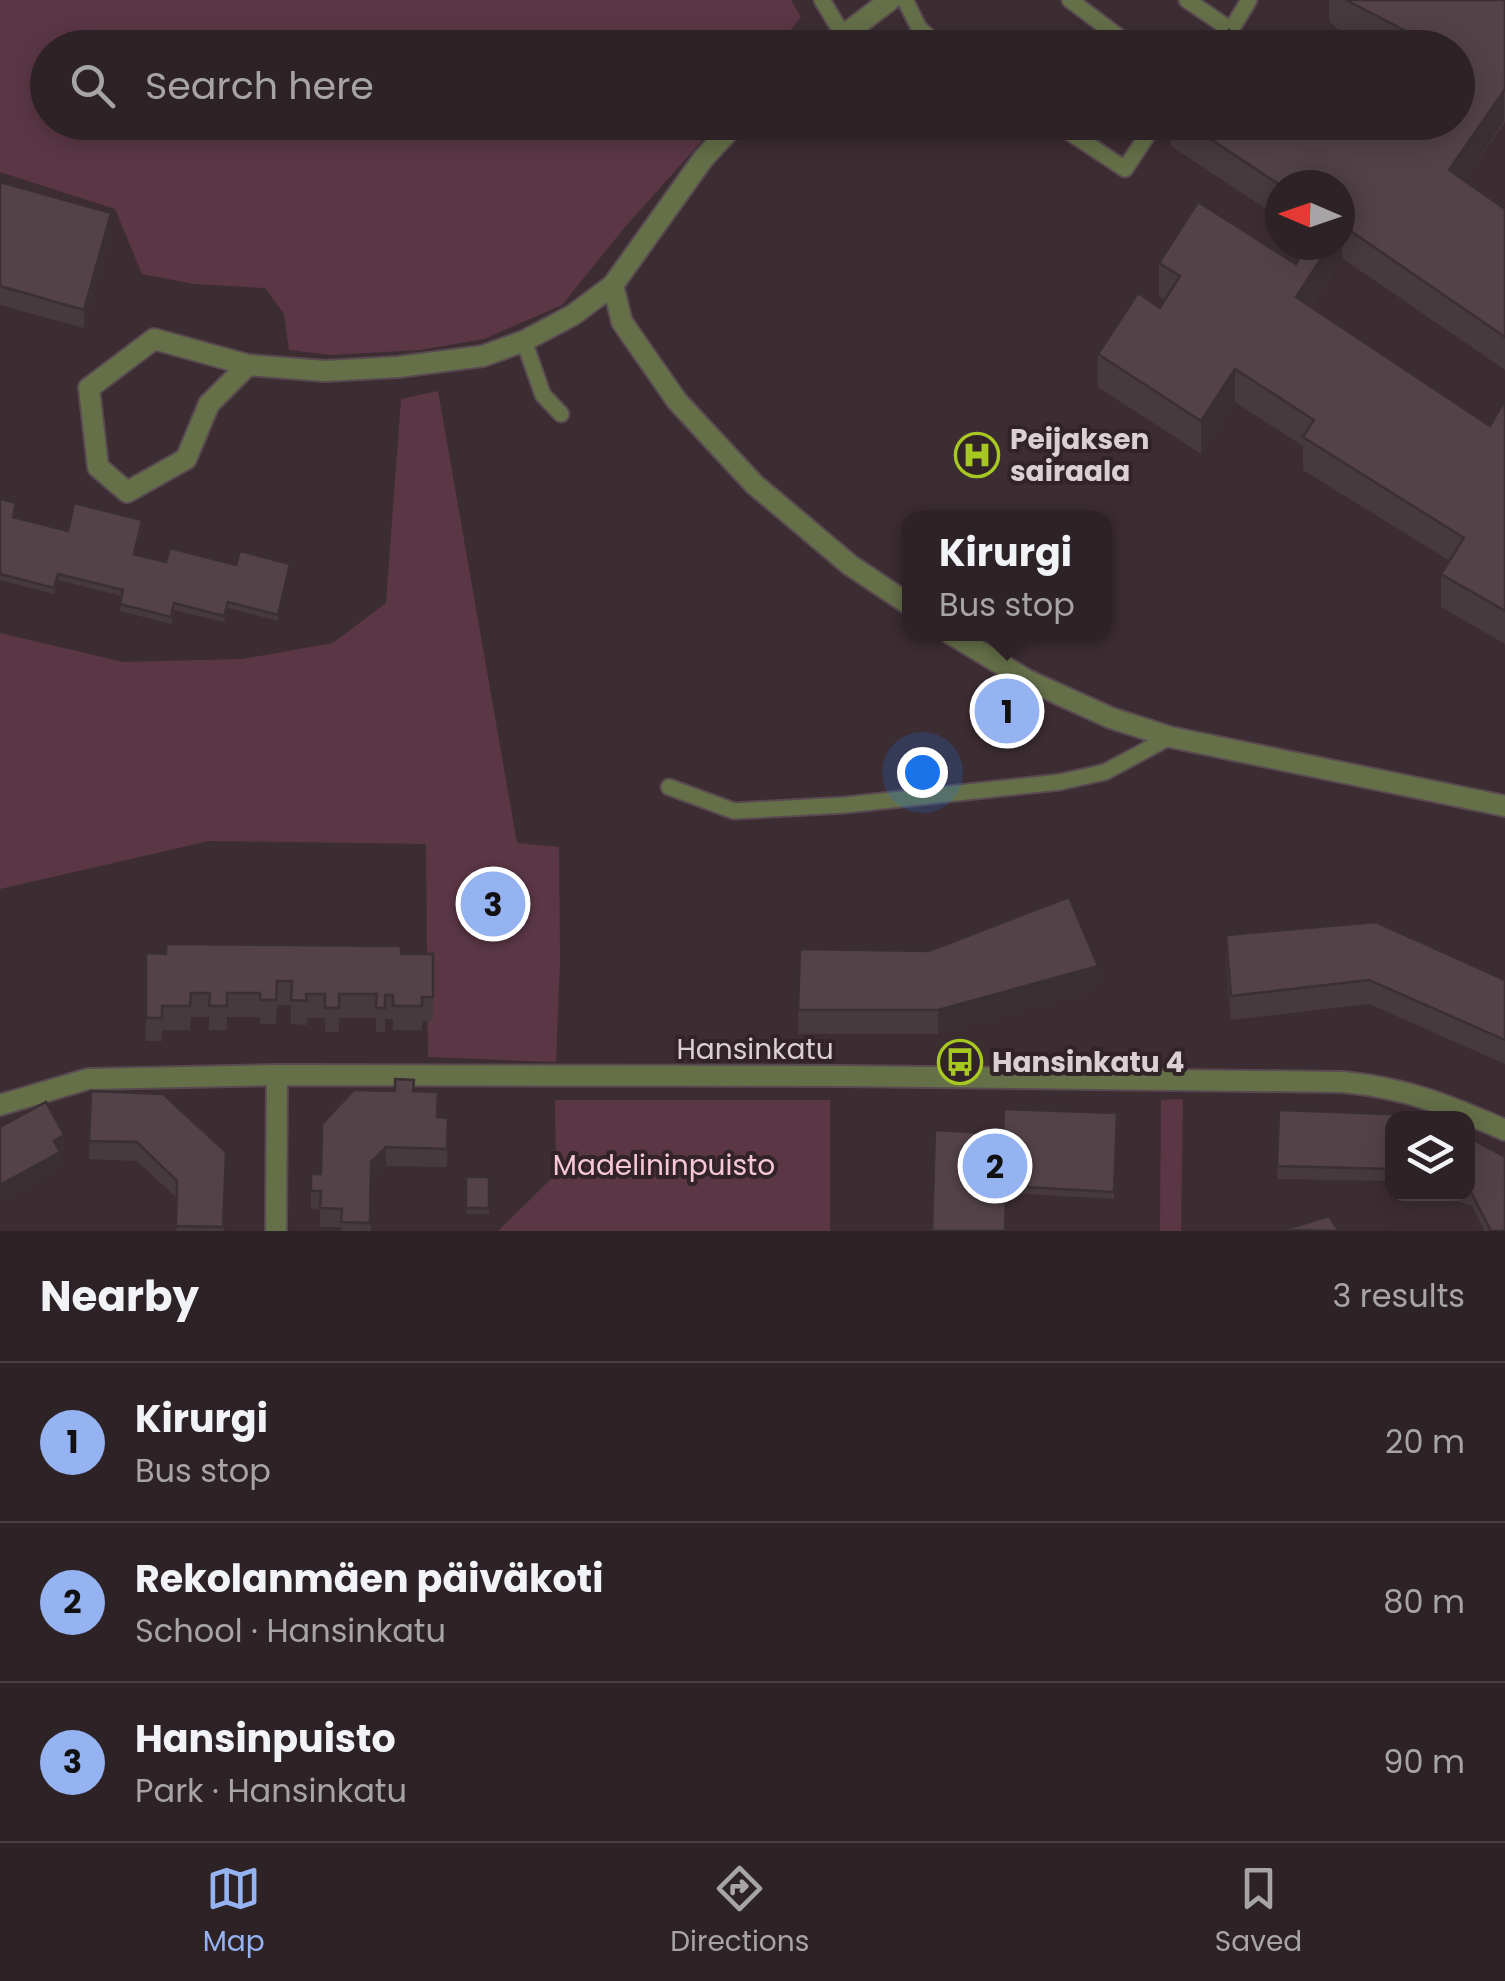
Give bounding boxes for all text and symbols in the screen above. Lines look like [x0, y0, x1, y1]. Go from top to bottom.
search box [30, 30, 1475, 140]
icon: search [65, 58, 120, 113]
text: Search here [145, 59, 374, 112]
north arrow [1265, 170, 1355, 260]
place label: Peijaksen sairaala [1010, 420, 1149, 491]
hospital icon: Peijaksen sairaala [954, 432, 1000, 478]
popup [902, 511, 1112, 641]
text: Kirurgi [939, 526, 1072, 579]
text: Bus stop [939, 582, 1075, 627]
pin: 1 [974, 674, 1040, 748]
your location [897, 747, 948, 798]
pin: 3 [460, 866, 526, 942]
street label: Hansinkatu [676, 1030, 834, 1069]
bus stop icon: Hansinkatu 4 [937, 1039, 983, 1085]
place label: Hansinkatu 4 [992, 1043, 1185, 1082]
map controls [1385, 1111, 1475, 1201]
button: layers [1385, 1111, 1475, 1201]
pin: 2 [962, 1128, 1028, 1204]
park label: Madelininpuisto [553, 1146, 775, 1185]
text: Nearby [40, 1267, 199, 1326]
text: 3 results [1332, 1273, 1465, 1318]
text: Kirurgi [135, 1392, 268, 1445]
text: 1 [66, 1419, 79, 1464]
text: 20 m [1385, 1419, 1465, 1464]
text: Bus stop [135, 1448, 271, 1493]
text: Rekolanmäen päiväkoti [135, 1552, 603, 1605]
text: 2 [63, 1579, 82, 1624]
text: 80 m [1383, 1579, 1465, 1624]
text: School · Hansinkatu [135, 1608, 446, 1653]
text: Hansinpuisto [135, 1712, 396, 1765]
text: 3 [63, 1739, 82, 1784]
text: 90 m [1383, 1739, 1465, 1784]
text: Park · Hansinkatu [135, 1768, 407, 1813]
tab: Map [203, 1861, 265, 1963]
tab: Directions [670, 1861, 809, 1963]
tab: Saved [1215, 1861, 1302, 1963]

